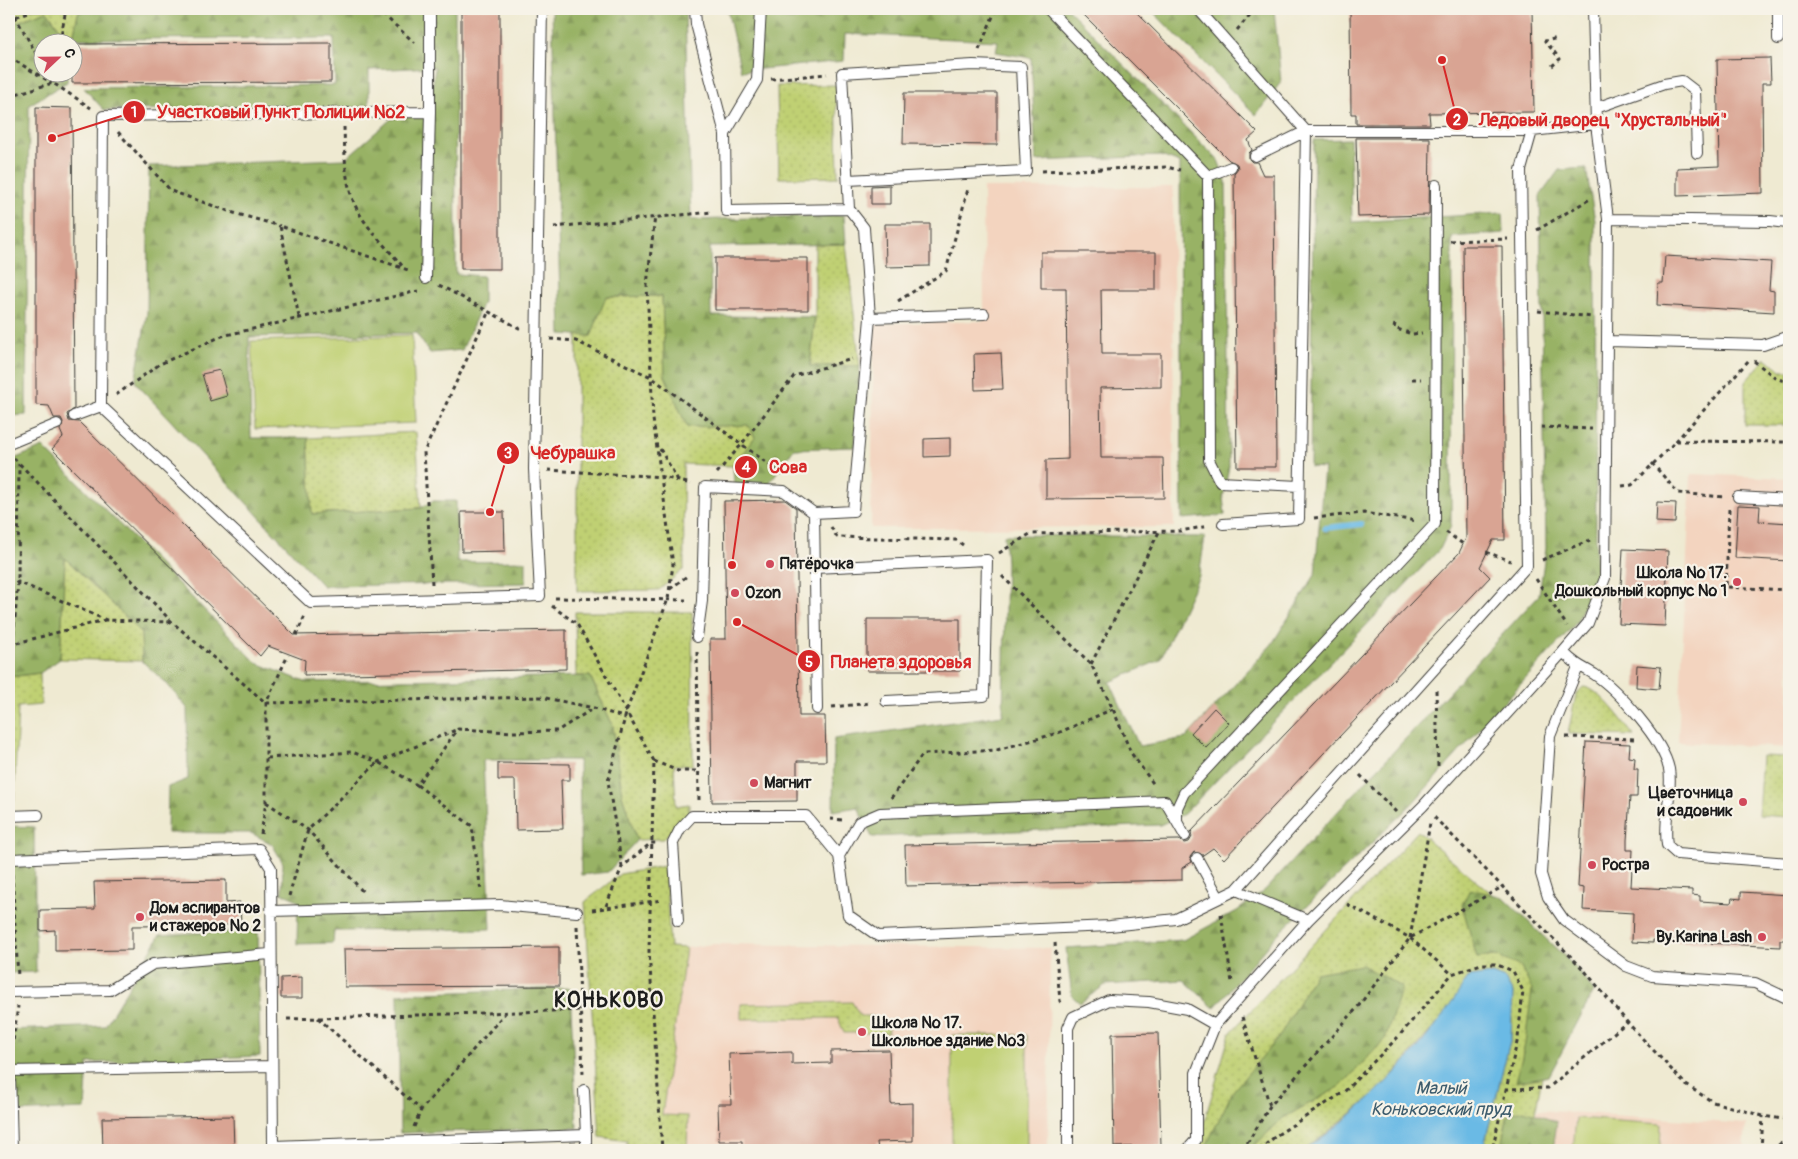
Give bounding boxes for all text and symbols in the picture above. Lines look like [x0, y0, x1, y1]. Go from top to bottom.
north arrow [32, 32, 82, 82]
text: С [60, 46, 79, 61]
callout: Участковый Пункт Полиции №2 [122, 95, 416, 128]
text: Участковый Пункт Полиции №2 [157, 101, 405, 124]
text: 1 [131, 103, 137, 122]
callout: Ледовый дворец "Хрустальный" [1444, 103, 1738, 136]
text: Ледовый дворец "Хрустальный" [1478, 109, 1727, 132]
text: 2 [1453, 111, 1461, 130]
callout: Чебурашка [496, 436, 625, 469]
text: Чебурашка [531, 442, 616, 465]
text: 3 [504, 444, 512, 463]
callout: Сова [734, 450, 817, 483]
text: Сова [769, 456, 808, 479]
text: 4 [742, 458, 751, 477]
place label: Пятёрочка [780, 554, 854, 574]
marker: Пятёрочка [764, 558, 776, 570]
place label: Школа № 17. Дошкольный корпус № 1 [1554, 563, 1727, 601]
marker: Школа № 17. Дошкольный корпус № 1 [1731, 576, 1743, 588]
place label: Ozon [745, 583, 781, 603]
marker: Ozon [729, 587, 741, 599]
callout: Планета здоровья [796, 645, 982, 678]
text: Планета здоровья [831, 651, 971, 674]
text: 5 [805, 653, 813, 672]
place label: Магнит [764, 773, 813, 793]
marker: Магнит [748, 777, 760, 789]
place label: Цветочница и садовник [1649, 783, 1734, 821]
marker: Цветочница и садовник [1737, 796, 1749, 808]
place label: Ростра [1602, 855, 1650, 875]
marker: Ростра [1586, 859, 1598, 871]
place label: Дом аспирантов и стажеров № 2 [149, 898, 261, 936]
marker: Дом аспирантов и стажеров № 2 [134, 911, 146, 923]
place label: By.Karina Lash [1656, 927, 1752, 947]
marker: By.Karina Lash [1756, 931, 1768, 943]
district label: КОНЬКОВО [554, 987, 664, 1014]
place label: Школа № 17. Школьное здание №3 [871, 1013, 1025, 1051]
marker: Школа № 17. Школьное здание №3 [856, 1026, 868, 1038]
water label: Малый Коньковский пруд [1371, 1077, 1513, 1121]

